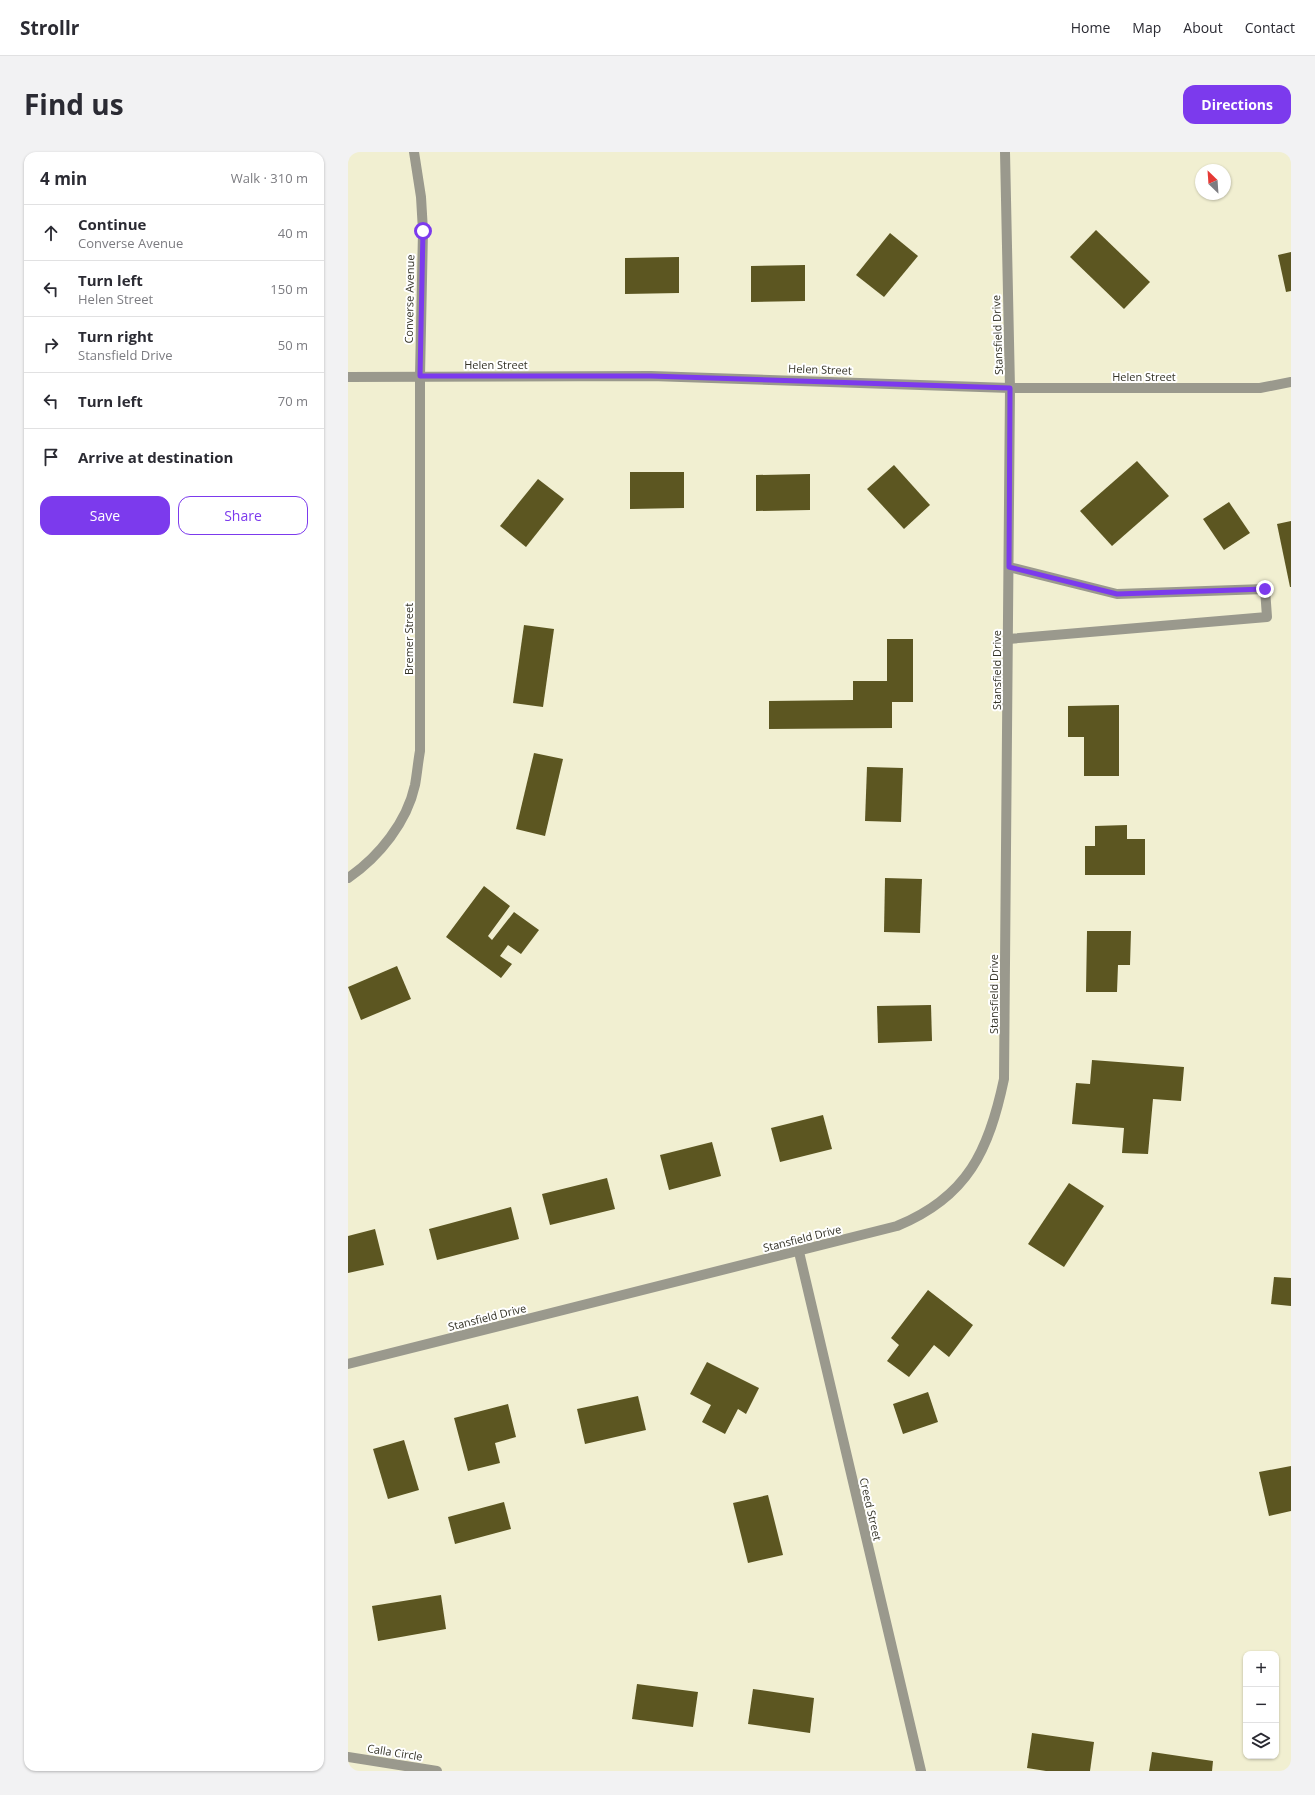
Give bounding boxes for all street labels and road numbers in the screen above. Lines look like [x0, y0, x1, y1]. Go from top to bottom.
street label: Converse Avenue [401, 254, 417, 344]
street label: Stansfield Drive [988, 295, 1006, 375]
street label: Helen Street [464, 357, 528, 372]
street label: Helen Street [788, 360, 852, 378]
street label: Helen Street [1112, 369, 1176, 384]
street label: Bremer Street [401, 603, 416, 675]
street label: Stansfield Drive [989, 630, 1004, 710]
street label: Stansfield Drive [986, 954, 1001, 1034]
street label: Stansfield Drive [761, 1221, 843, 1255]
street label: Stansfield Drive [446, 1300, 528, 1334]
street label: Creed Street [856, 1476, 886, 1542]
street label: Calla Circle [366, 1740, 424, 1764]

